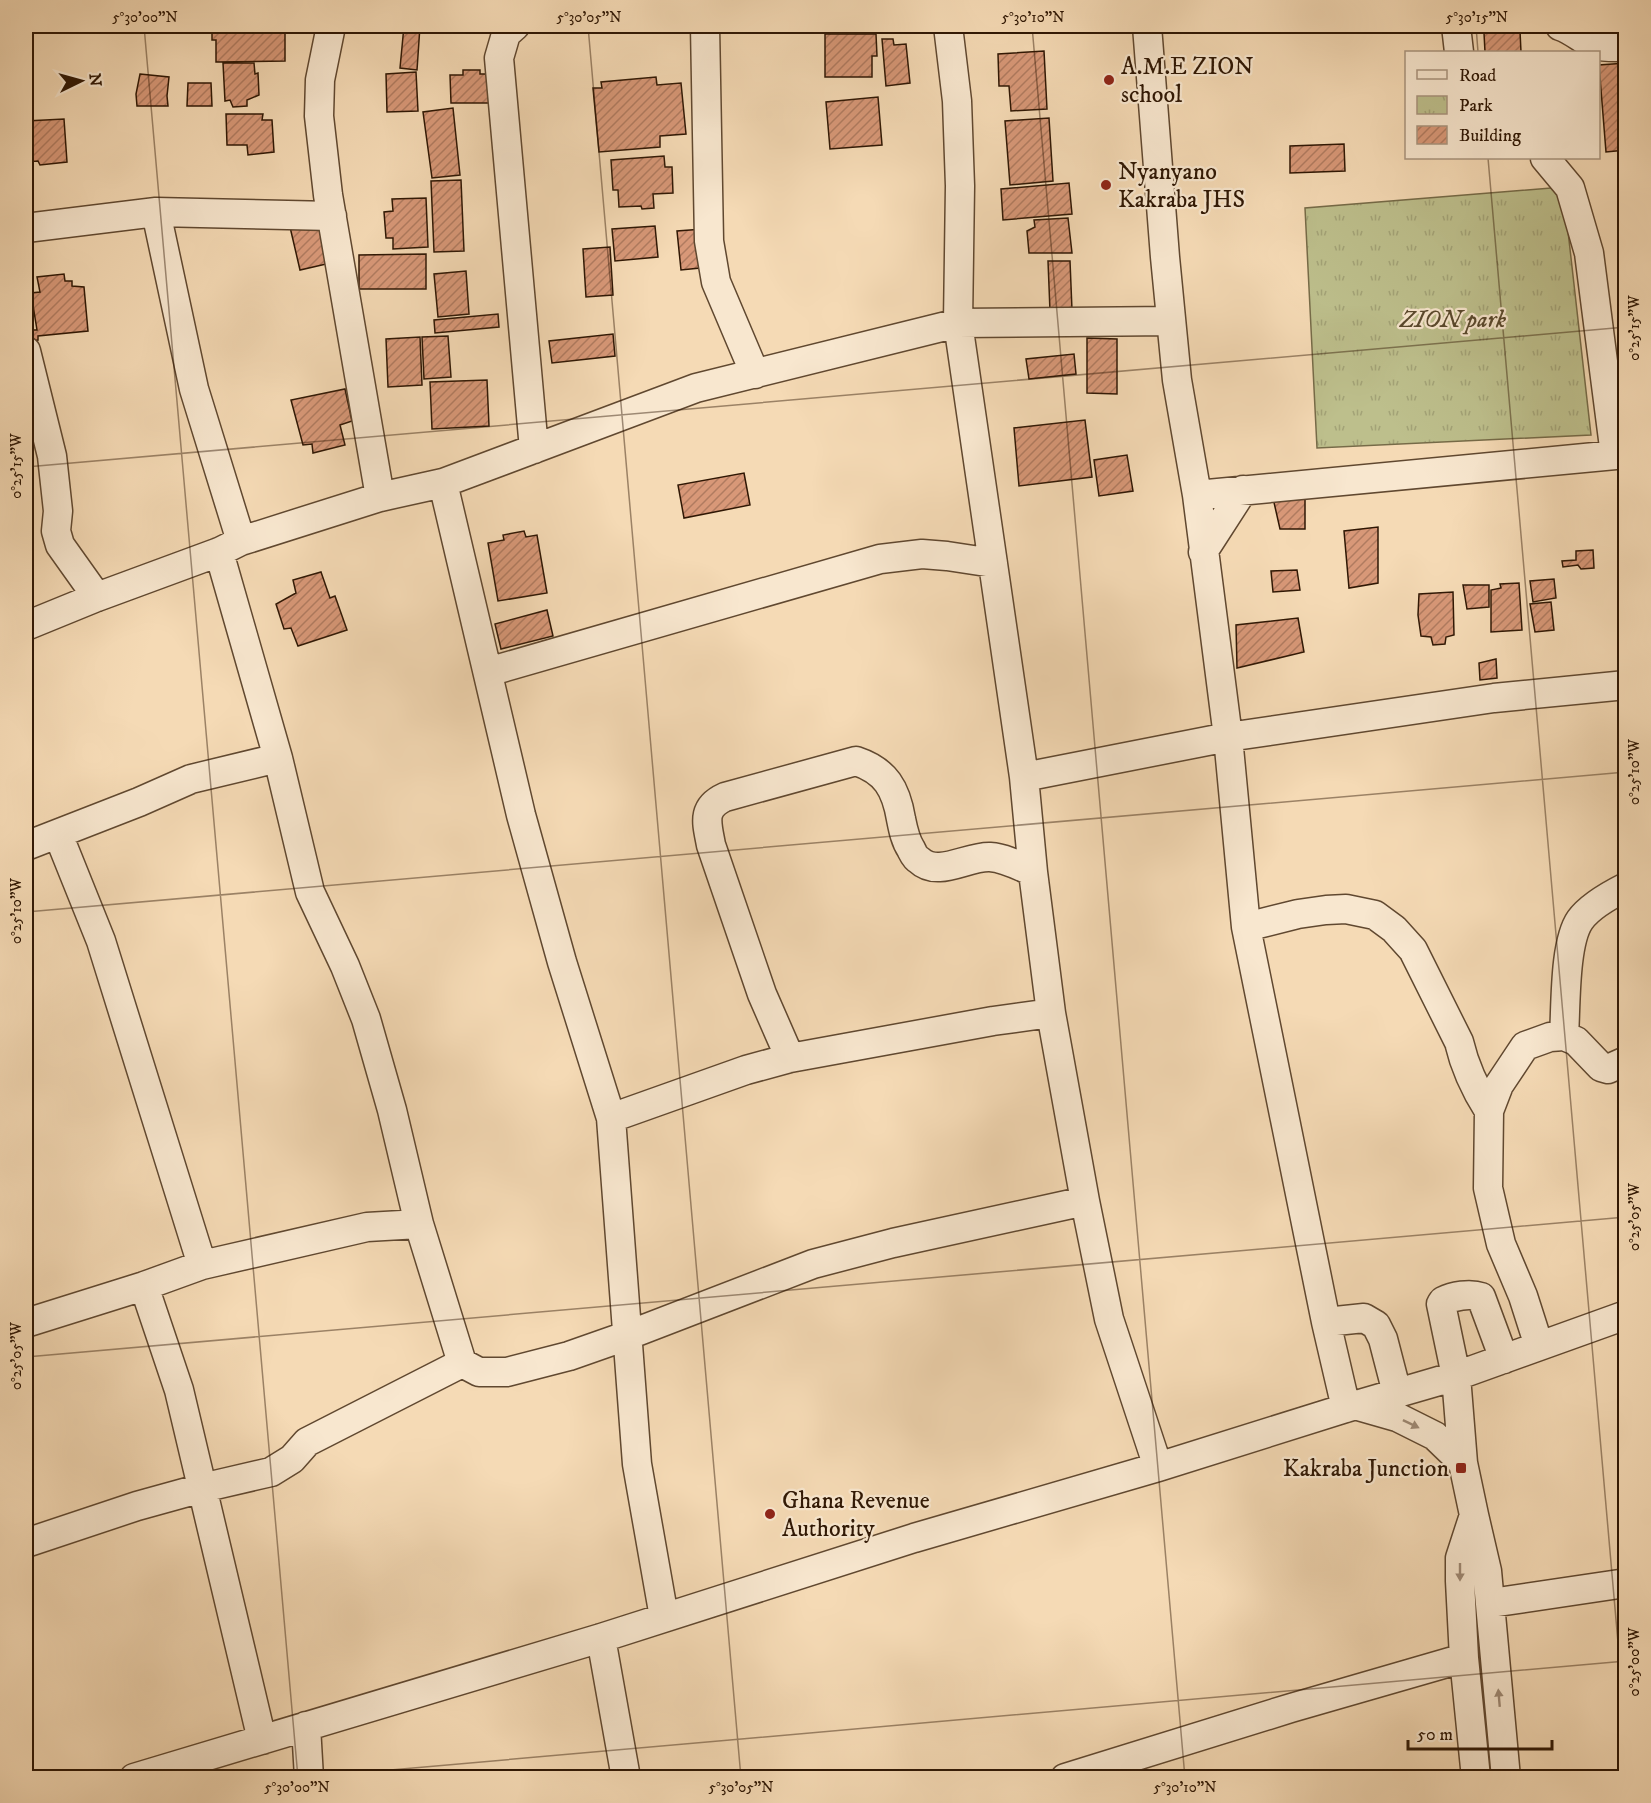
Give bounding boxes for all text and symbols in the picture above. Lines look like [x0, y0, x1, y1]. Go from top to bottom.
text: 5°30'00"N [112, 8, 178, 27]
text: 5°30'05"N [556, 8, 622, 27]
text: 5°30'10"N [1001, 8, 1065, 27]
text: 5°30'15"N [1446, 8, 1508, 27]
north arrow [51, 51, 111, 111]
legend [1405, 51, 1600, 159]
place label: A.M.E ZION school [1121, 52, 1254, 110]
text: Road [1459, 65, 1496, 87]
text: N [84, 72, 105, 87]
marker: A.M.E ZION school [1102, 73, 1116, 87]
text: Park [1459, 95, 1493, 117]
text: Building [1459, 125, 1521, 147]
place label: Nyanyano Kakraba JHS [1118, 157, 1245, 215]
marker: Nyanyano Kakraba JHS [1099, 178, 1113, 192]
text: 0°25'15"W [1625, 295, 1644, 361]
park label: ZION park [1399, 305, 1506, 335]
text: 0°25'15"W [7, 433, 26, 499]
text: 0°25'10"W [1625, 739, 1644, 805]
text: 0°25'10"W [7, 878, 26, 944]
text: 0°25'05"W [1625, 1183, 1644, 1251]
text: 0°25'05"W [7, 1322, 26, 1390]
one-way arrow [1402, 1419, 1419, 1428]
place label: Kakraba Junction [1283, 1454, 1449, 1484]
marker: Kakraba Junction [1454, 1461, 1468, 1475]
place label: Ghana Revenue Authority [782, 1486, 930, 1544]
marker: Ghana Revenue Authority [763, 1507, 777, 1521]
one-way arrow [1455, 1562, 1465, 1581]
text: 0°25'00"W [1625, 1627, 1644, 1696]
one-way arrow [1494, 1689, 1503, 1708]
scale bar [1408, 1713, 1552, 1751]
text: 50 m [1417, 1724, 1453, 1746]
text: 5°30'00"N [264, 1778, 330, 1797]
text: 5°30'05"N [708, 1778, 774, 1797]
text: 5°30'10"N [1153, 1778, 1217, 1797]

